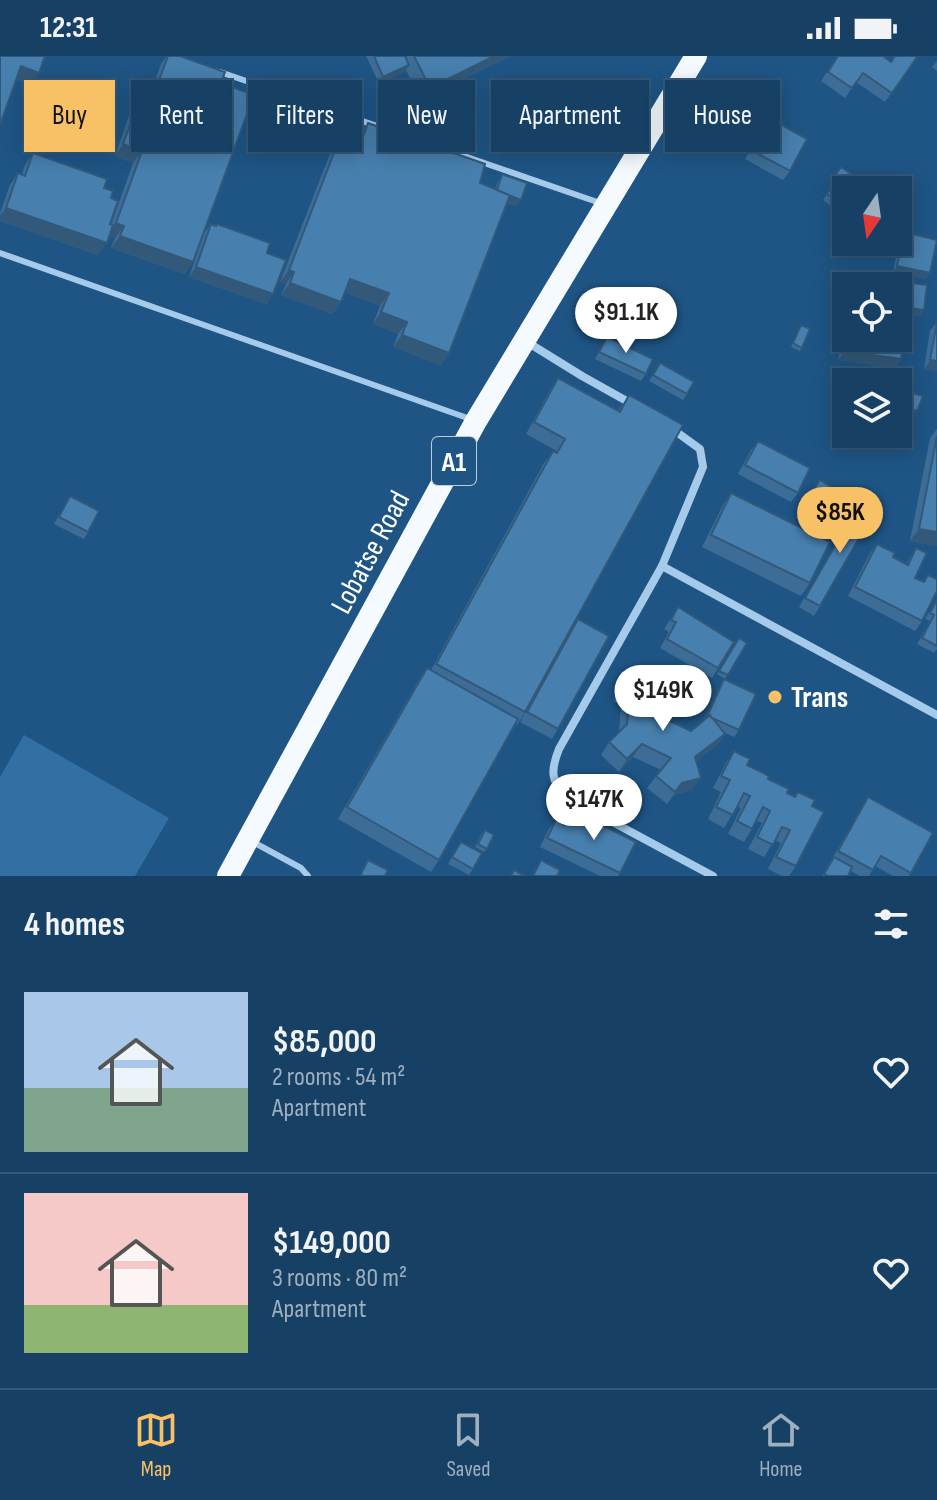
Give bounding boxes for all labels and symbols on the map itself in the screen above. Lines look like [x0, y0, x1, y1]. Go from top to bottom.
north arrow [832, 176, 912, 256]
pin: $91.1K [561, 287, 691, 355]
road number: A1 [432, 437, 476, 485]
street label: Lobatse Road [324, 485, 418, 620]
pin: $85K [793, 487, 887, 555]
pin: $149K [607, 665, 719, 733]
place label: Trans [791, 680, 848, 716]
marker: Trans [766, 688, 784, 706]
pin: $147K [538, 774, 650, 842]

